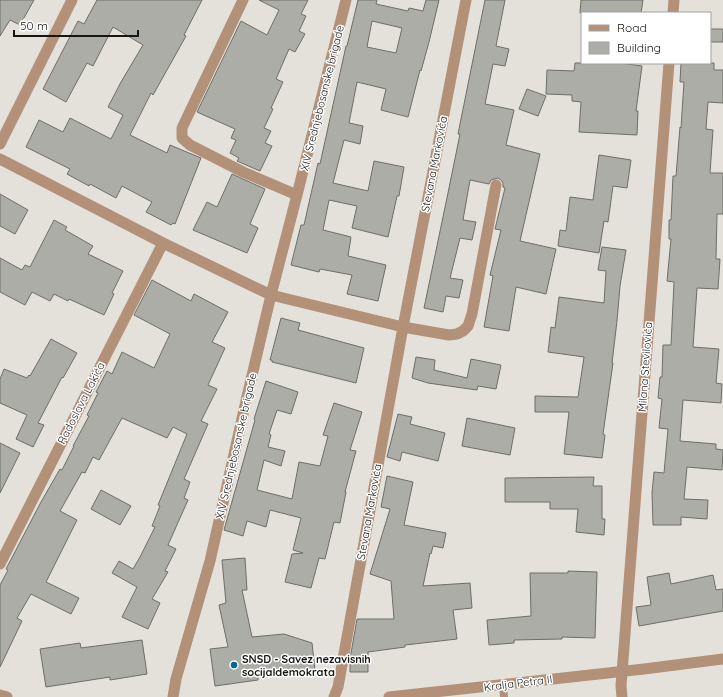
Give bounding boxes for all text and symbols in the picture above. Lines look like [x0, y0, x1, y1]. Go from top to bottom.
scale bar [14, 12, 138, 38]
legend [581, 12, 711, 64]
text: 50 m [20, 18, 48, 33]
text: Road [617, 20, 647, 35]
street label: XIV Srednjebosanske brigade [297, 24, 347, 172]
text: Building [617, 40, 661, 55]
street label: Stevana Markovića [418, 115, 450, 213]
street label: Milana Stevilovića [635, 321, 655, 413]
street label: Radoslava Lakića [54, 360, 108, 446]
street label: XIV Srednjebosanske brigade [212, 372, 260, 520]
street label: Stevana Markovića [354, 463, 384, 561]
place label: SNSD - Savez nezavisnih socijaldemokrata [242, 652, 371, 679]
marker: SNSD - Savez nezavisnih socijaldemokrata [229, 660, 239, 670]
street label: Kralja Petra II [483, 672, 553, 694]

